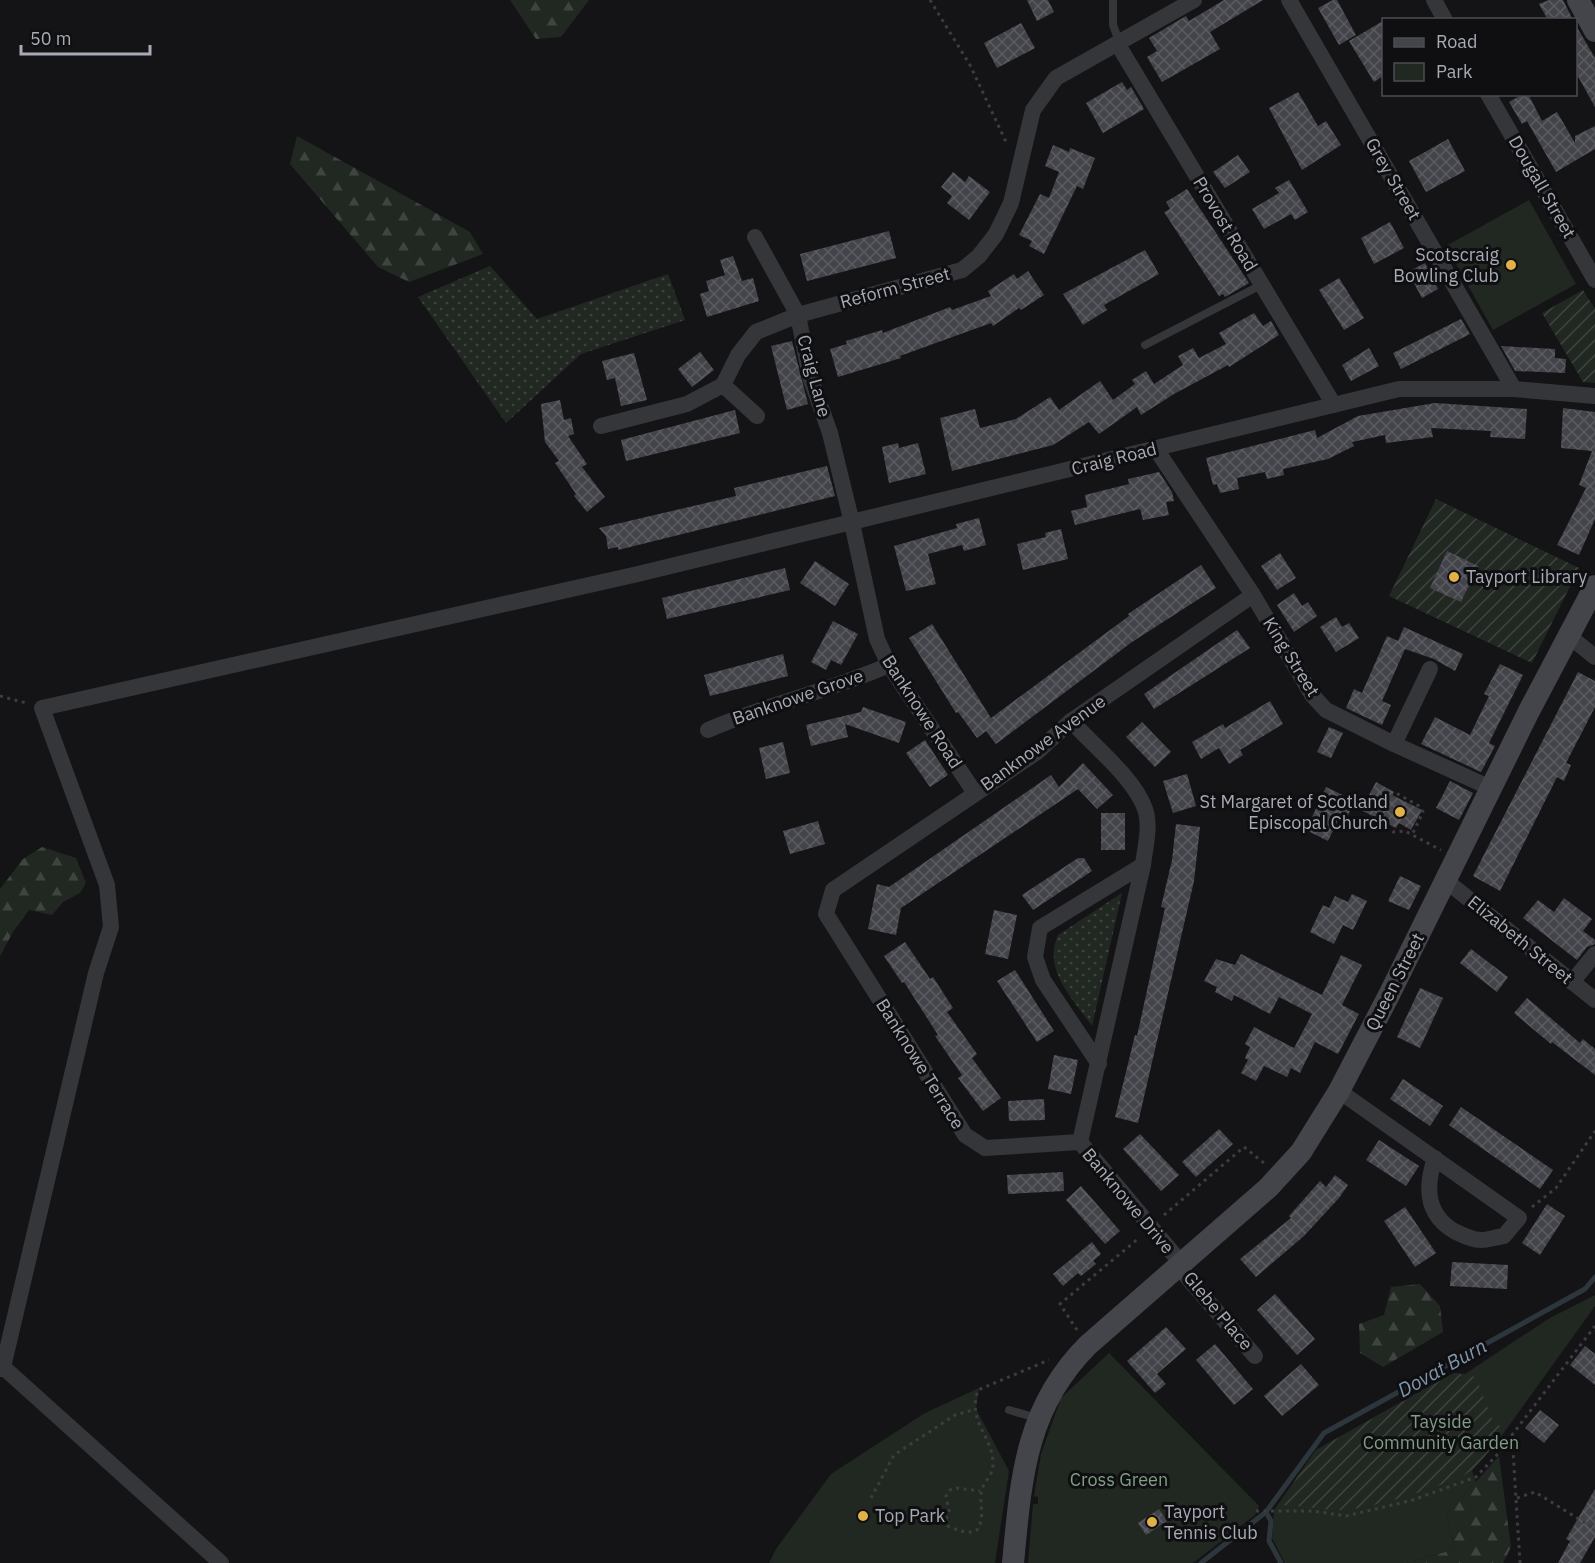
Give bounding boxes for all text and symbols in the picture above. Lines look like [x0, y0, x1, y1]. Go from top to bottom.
scale bar [21, 18, 150, 56]
legend [1382, 18, 1577, 96]
text: 50 m [30, 27, 72, 50]
text: Road [1436, 30, 1477, 53]
text: Park [1436, 60, 1473, 83]
street label: Dougall Street [1504, 131, 1581, 242]
street label: Grey Street [1361, 133, 1426, 224]
street label: Provost Road [1188, 172, 1263, 275]
place label: Scotscraig Bowling Club [1393, 243, 1499, 287]
marker: Scotscraig Bowling Club [1504, 258, 1518, 272]
street label: Reform Street [837, 262, 952, 313]
street label: Craig Lane [792, 332, 837, 420]
street label: Craig Road [1069, 437, 1159, 480]
place label: Tayport Library [1466, 565, 1587, 588]
marker: Tayport Library [1447, 570, 1461, 584]
street label: King Street [1258, 613, 1325, 701]
street label: Banknowe Road [877, 651, 968, 773]
street label: Banknowe Grove [729, 663, 866, 730]
street label: Banknowe Avenue [976, 689, 1110, 796]
place label: St Margaret of Scotland Episcopal Church [1200, 790, 1388, 834]
marker: St Margaret of Scotland Episcopal Church [1393, 805, 1407, 819]
street label: Elizabeth Street [1463, 890, 1577, 989]
street label: Queen Street [1360, 929, 1429, 1034]
street label: Banknowe Terrace [871, 994, 970, 1133]
street label: Banknowe Drive [1077, 1143, 1179, 1258]
street label: Glebe Place [1179, 1266, 1258, 1355]
water label: Dovat Burn [1392, 1332, 1491, 1403]
park label: Tayside Community Garden [1363, 1410, 1519, 1454]
park label: Cross Green [1070, 1468, 1168, 1491]
place label: Tayport Tennis Club [1164, 1500, 1258, 1544]
place label: Top Park [875, 1504, 946, 1527]
marker: Top Park [856, 1509, 870, 1523]
marker: Tayport Tennis Club [1145, 1515, 1159, 1529]

